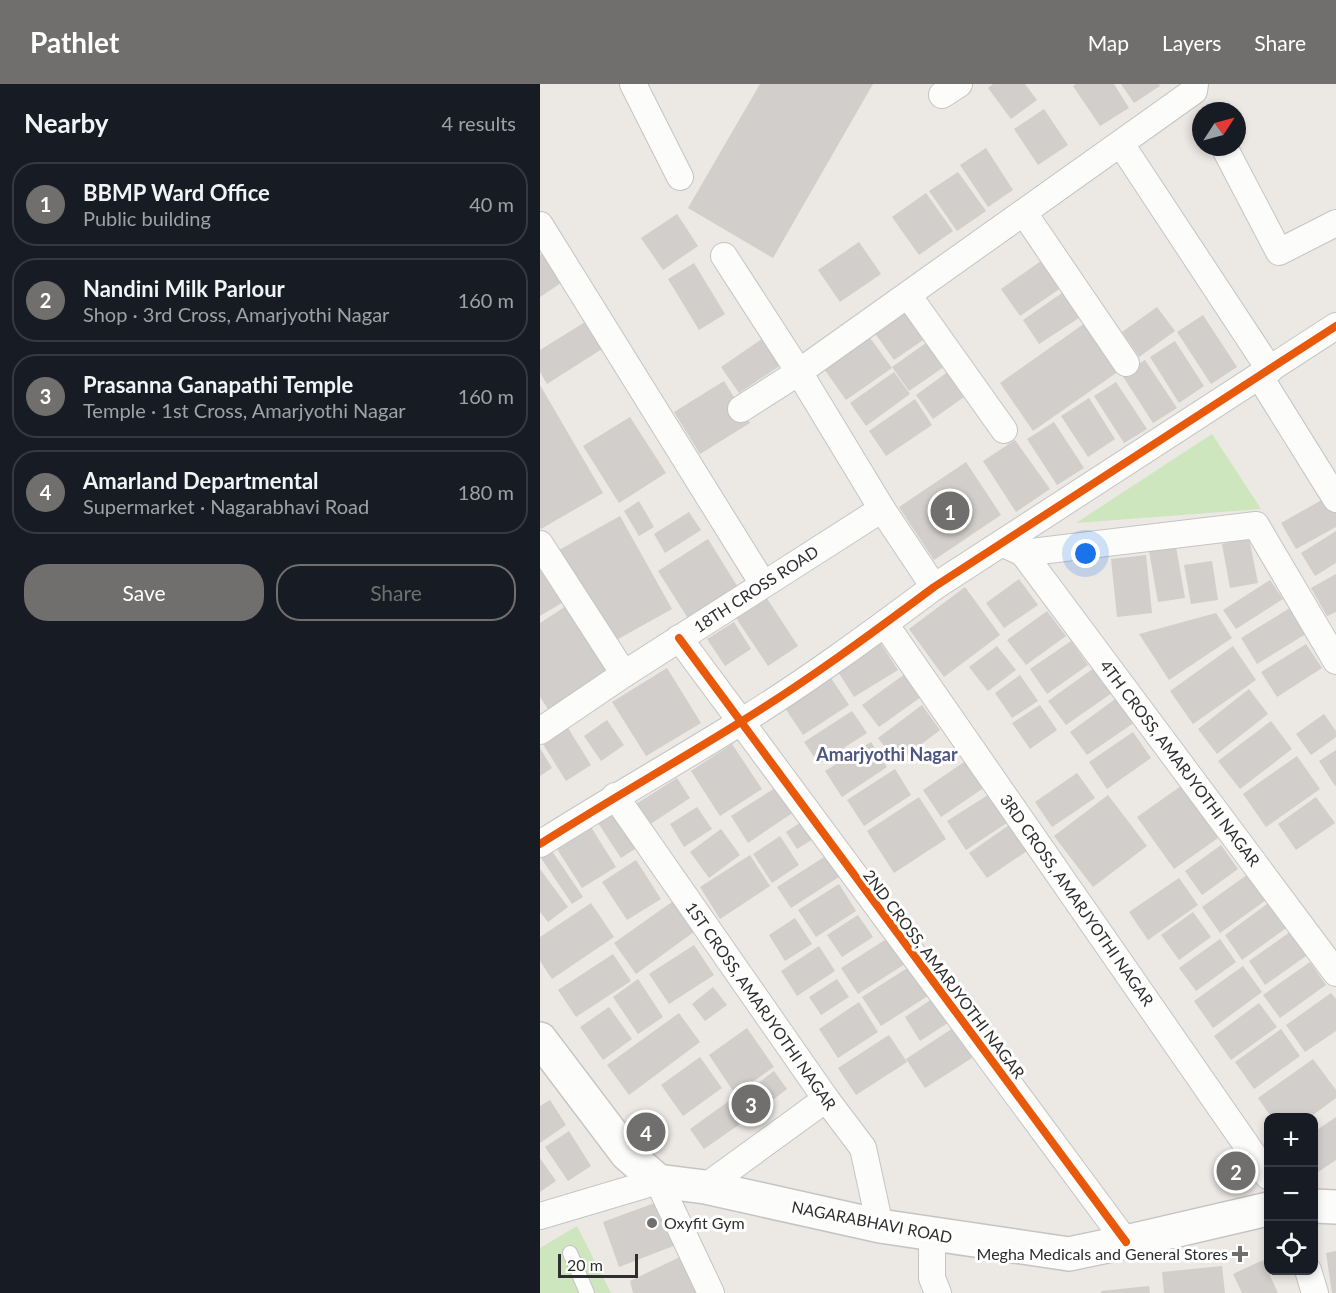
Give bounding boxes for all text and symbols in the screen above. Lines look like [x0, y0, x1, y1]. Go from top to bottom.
text: Pathlet [30, 25, 119, 59]
text: Map [1088, 30, 1129, 55]
text: Layers [1162, 30, 1221, 55]
text: Share [1254, 30, 1306, 55]
north arrow [1192, 102, 1246, 156]
text: Nearby [24, 107, 109, 139]
text: 4 results [441, 111, 516, 135]
text: BBMP Ward Office [83, 179, 270, 206]
text: 1 [40, 192, 51, 216]
text: 40 m [469, 192, 514, 216]
text: Public building [83, 206, 211, 230]
text: Nandini Milk Parlour [83, 275, 285, 302]
text: 2 [40, 288, 51, 312]
text: 160 m [458, 288, 514, 312]
text: Shop · 3rd Cross, Amarjyothi Nagar [83, 302, 389, 326]
text: Prasanna Ganapathi Temple [83, 371, 353, 398]
text: 3 [40, 384, 51, 408]
text: 160 m [458, 384, 514, 408]
text: Temple · 1st Cross, Amarjyothi Nagar [83, 398, 406, 422]
text: Amarland Departmental [83, 467, 319, 494]
text: 4 [40, 480, 51, 504]
text: 180 m [458, 480, 514, 504]
pin: 1 [930, 488, 970, 534]
text: Supermarket · Nagarabhavi Road [83, 494, 369, 518]
your location [1071, 539, 1100, 568]
street label: 18TH CROSS ROAD [690, 541, 822, 636]
button: Save [24, 564, 264, 621]
button: Share [276, 564, 516, 621]
street label: 4TH CROSS, AMARJYOTHI NAGAR [1097, 656, 1264, 870]
district label: Amarjyothi Nagar [815, 743, 958, 765]
street label: 3RD CROSS, AMARJYOTHI NAGAR [997, 790, 1158, 1009]
street label: 2ND CROSS, AMARJYOTHI NAGAR [860, 866, 1029, 1082]
street label: 1ST CROSS, AMARJYOTHI NAGAR [682, 898, 841, 1113]
pin: 3 [732, 1082, 770, 1126]
pin: 4 [626, 1110, 666, 1154]
map controls [1264, 1113, 1318, 1275]
button: + [1264, 1113, 1318, 1167]
pin: 2 [1216, 1148, 1256, 1194]
button: − [1264, 1167, 1318, 1221]
street label: NAGARABHAVI ROAD [790, 1197, 954, 1246]
place label: Oxyfit Gym [664, 1213, 745, 1232]
marker: Oxyfit Gym [645, 1216, 659, 1230]
button: locate [1264, 1221, 1318, 1275]
place label: Megha Medicals and General Stores [977, 1244, 1228, 1263]
marker: Megha Medicals and General Stores [1233, 1247, 1247, 1261]
scale bar [558, 1251, 638, 1278]
text: 20 m [567, 1255, 603, 1274]

